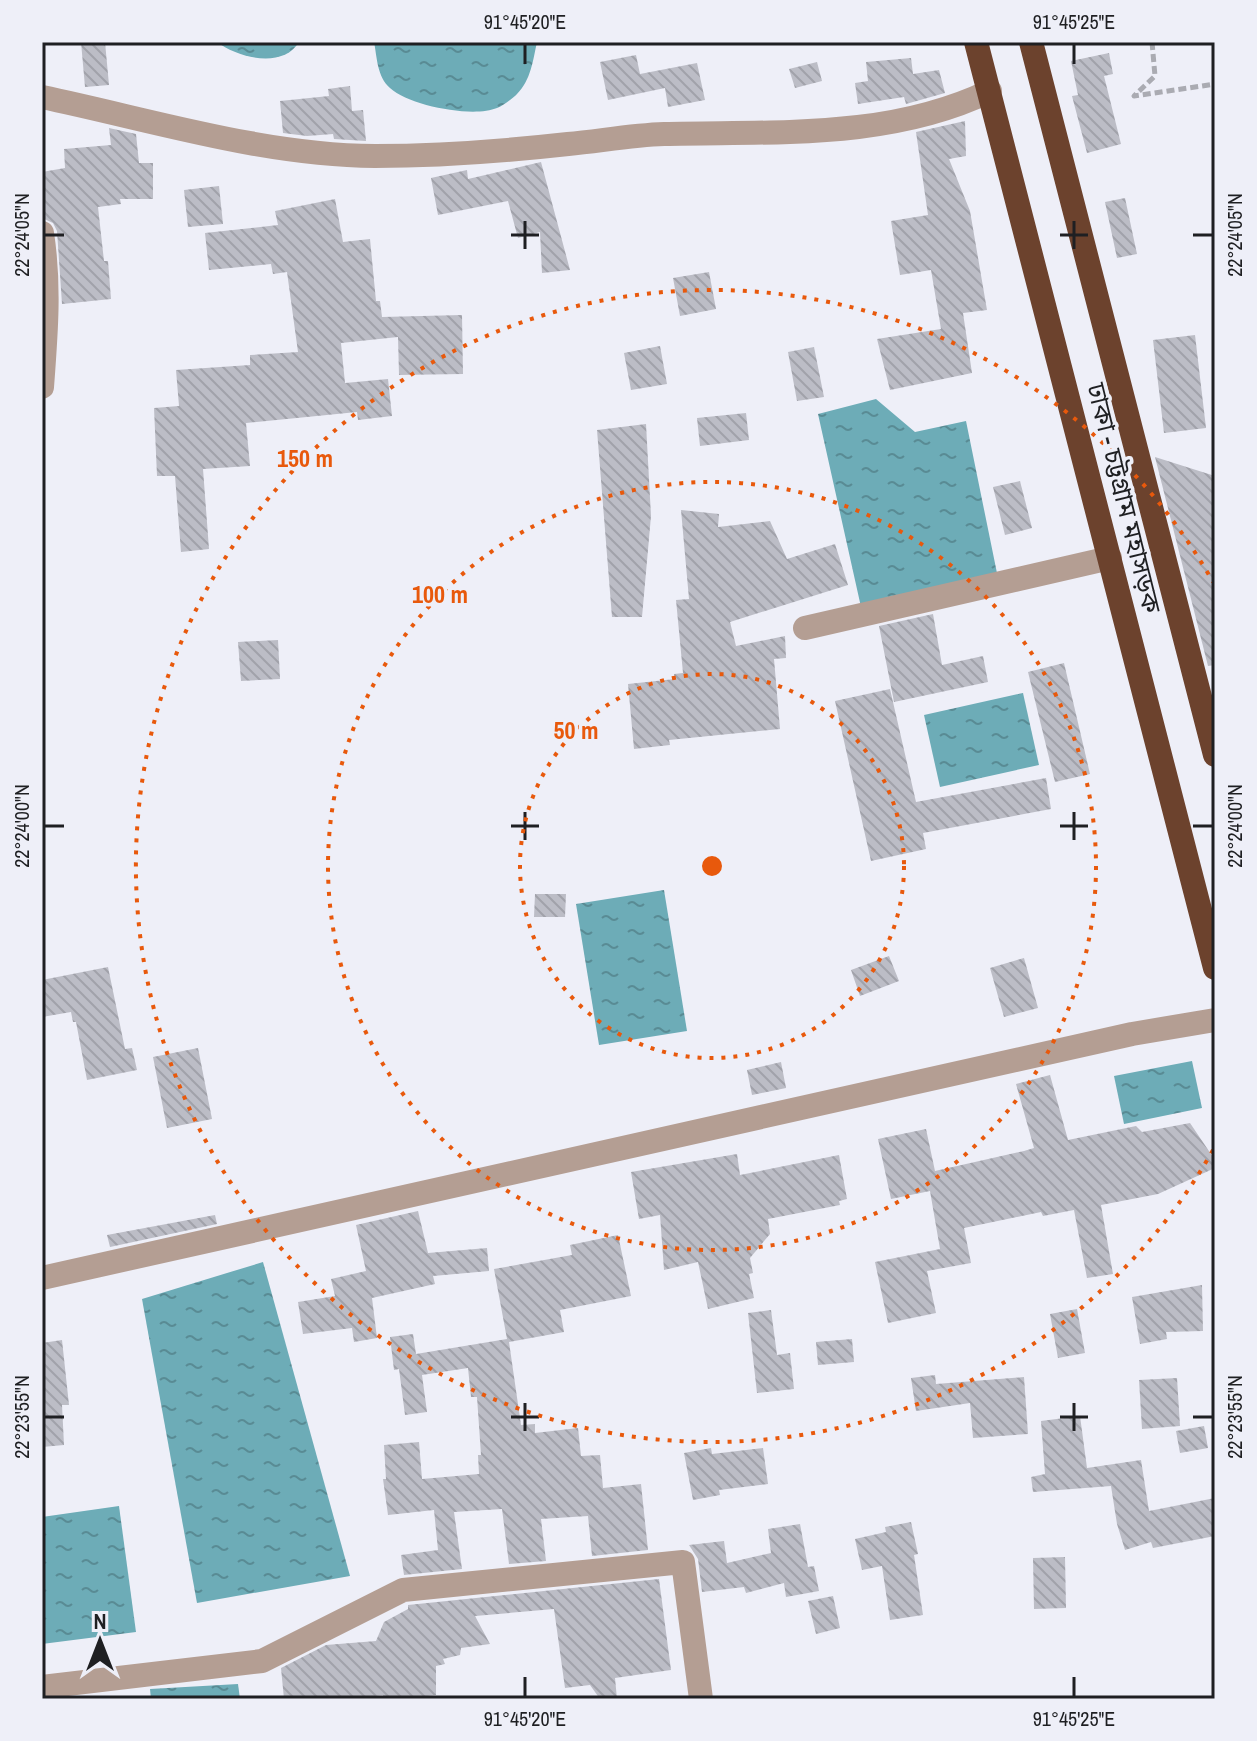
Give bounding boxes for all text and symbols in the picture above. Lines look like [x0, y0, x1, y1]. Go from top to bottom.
text: 91°45'20"E [484, 8, 566, 35]
text: 91°45'25"E [1033, 8, 1115, 35]
text: 22°24'05"N [8, 193, 35, 277]
text: 22°24'05"N [1221, 193, 1248, 277]
street label: ঢাকা - চট্টগ্রাম মহাসড়ক [1079, 378, 1170, 618]
text: 150 m [277, 442, 333, 474]
text: 100 m [412, 578, 468, 610]
text: 50 m [554, 714, 598, 746]
text: 22°24'00"N [8, 784, 35, 868]
text: 22°24'00"N [1221, 784, 1248, 868]
centre of rings [698, 852, 726, 880]
text: 22°23'55"N [8, 1375, 35, 1459]
text: 22°23'55"N [1221, 1375, 1248, 1459]
north arrow [60, 1601, 140, 1681]
text: N [93, 1606, 107, 1636]
text: 91°45'20"E [484, 1705, 566, 1732]
text: 91°45'25"E [1033, 1705, 1115, 1732]

